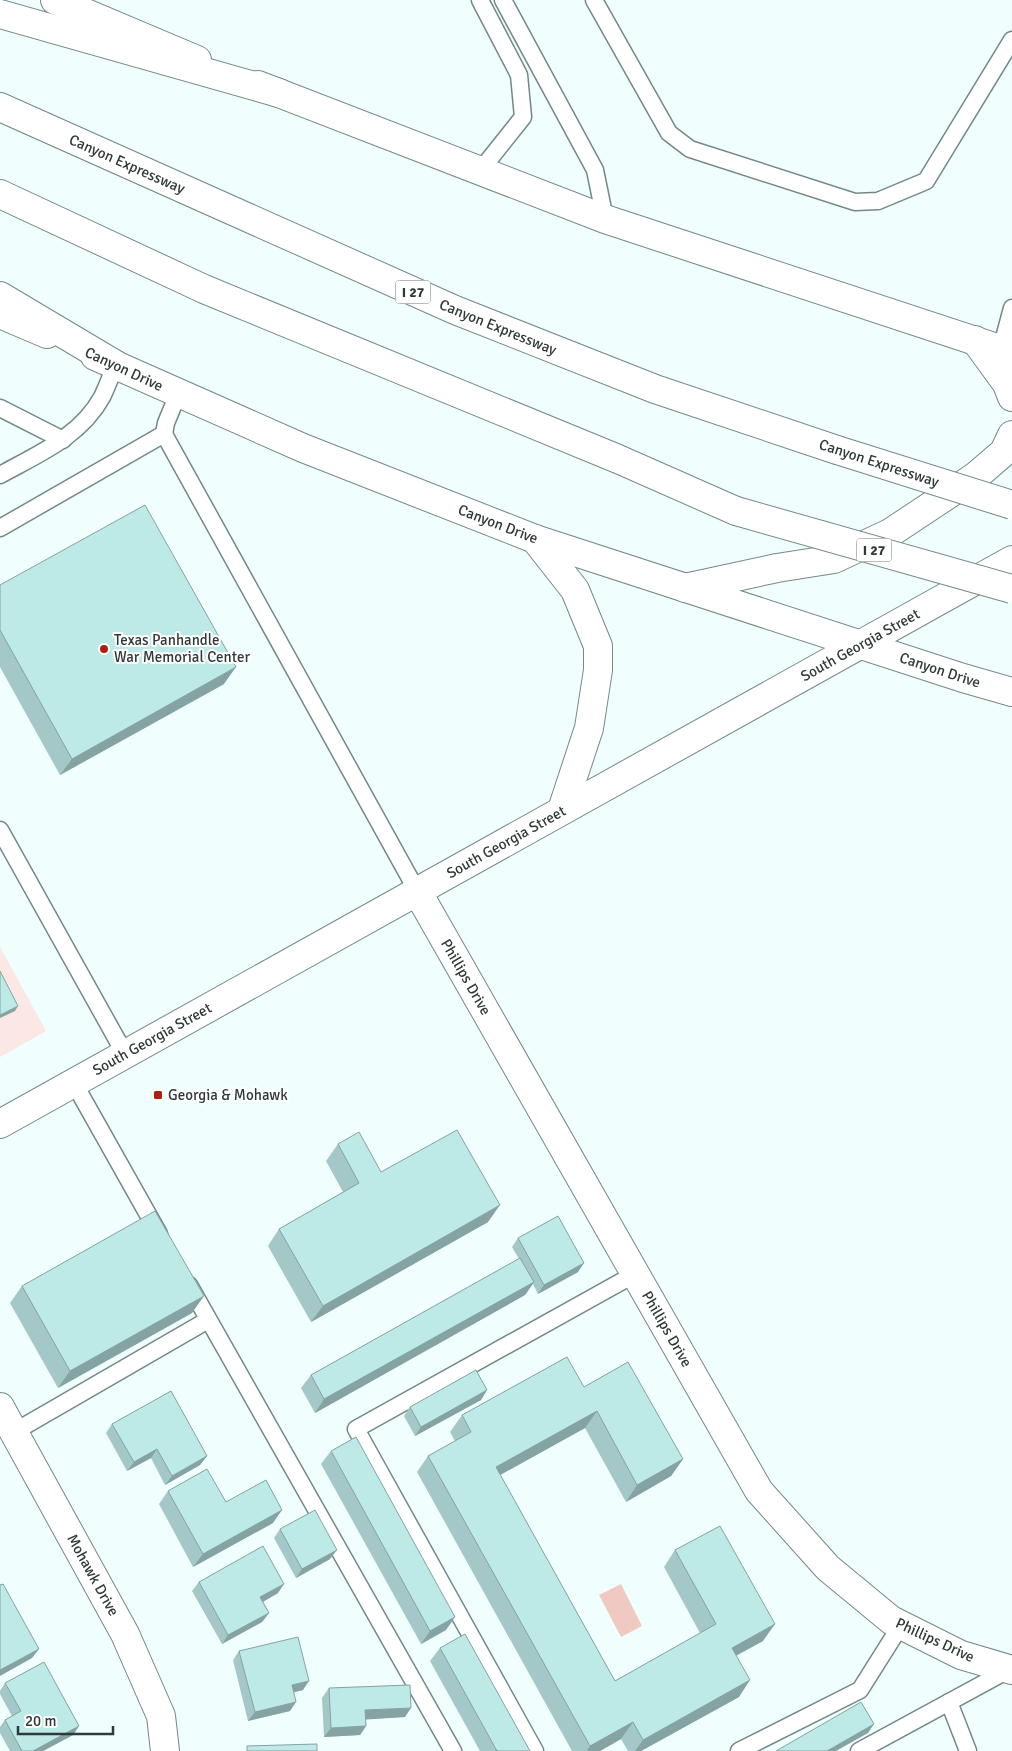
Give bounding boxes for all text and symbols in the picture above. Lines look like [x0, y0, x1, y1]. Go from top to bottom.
street label: Canyon Expressway [66, 130, 188, 198]
road number: I 27 [396, 280, 430, 304]
street label: Canyon Expressway [437, 295, 559, 359]
street label: Canyon Drive [82, 343, 166, 395]
street label: Canyon Expressway [817, 435, 941, 491]
street label: Canyon Drive [455, 501, 541, 547]
road number: I 27 [856, 538, 892, 562]
street label: South Georgia Street [797, 605, 923, 685]
place label: Texas Panhandle War Memorial Center [114, 631, 250, 666]
marker: Texas Panhandle War Memorial Center [98, 643, 110, 655]
street label: Canyon Drive [897, 648, 983, 692]
street label: South Georgia Street [443, 802, 569, 882]
street label: Phillips Drive [437, 936, 495, 1018]
street label: South Georgia Street [89, 999, 215, 1079]
place label: Georgia & Mohawk [168, 1086, 288, 1104]
marker: Georgia & Mohawk [152, 1089, 164, 1101]
street label: Phillips Drive [638, 1288, 696, 1370]
street label: Mohawk Drive [63, 1531, 123, 1619]
street label: Phillips Drive [893, 1614, 977, 1666]
scale bar [18, 1704, 112, 1736]
text: 20 m [25, 1712, 56, 1730]

